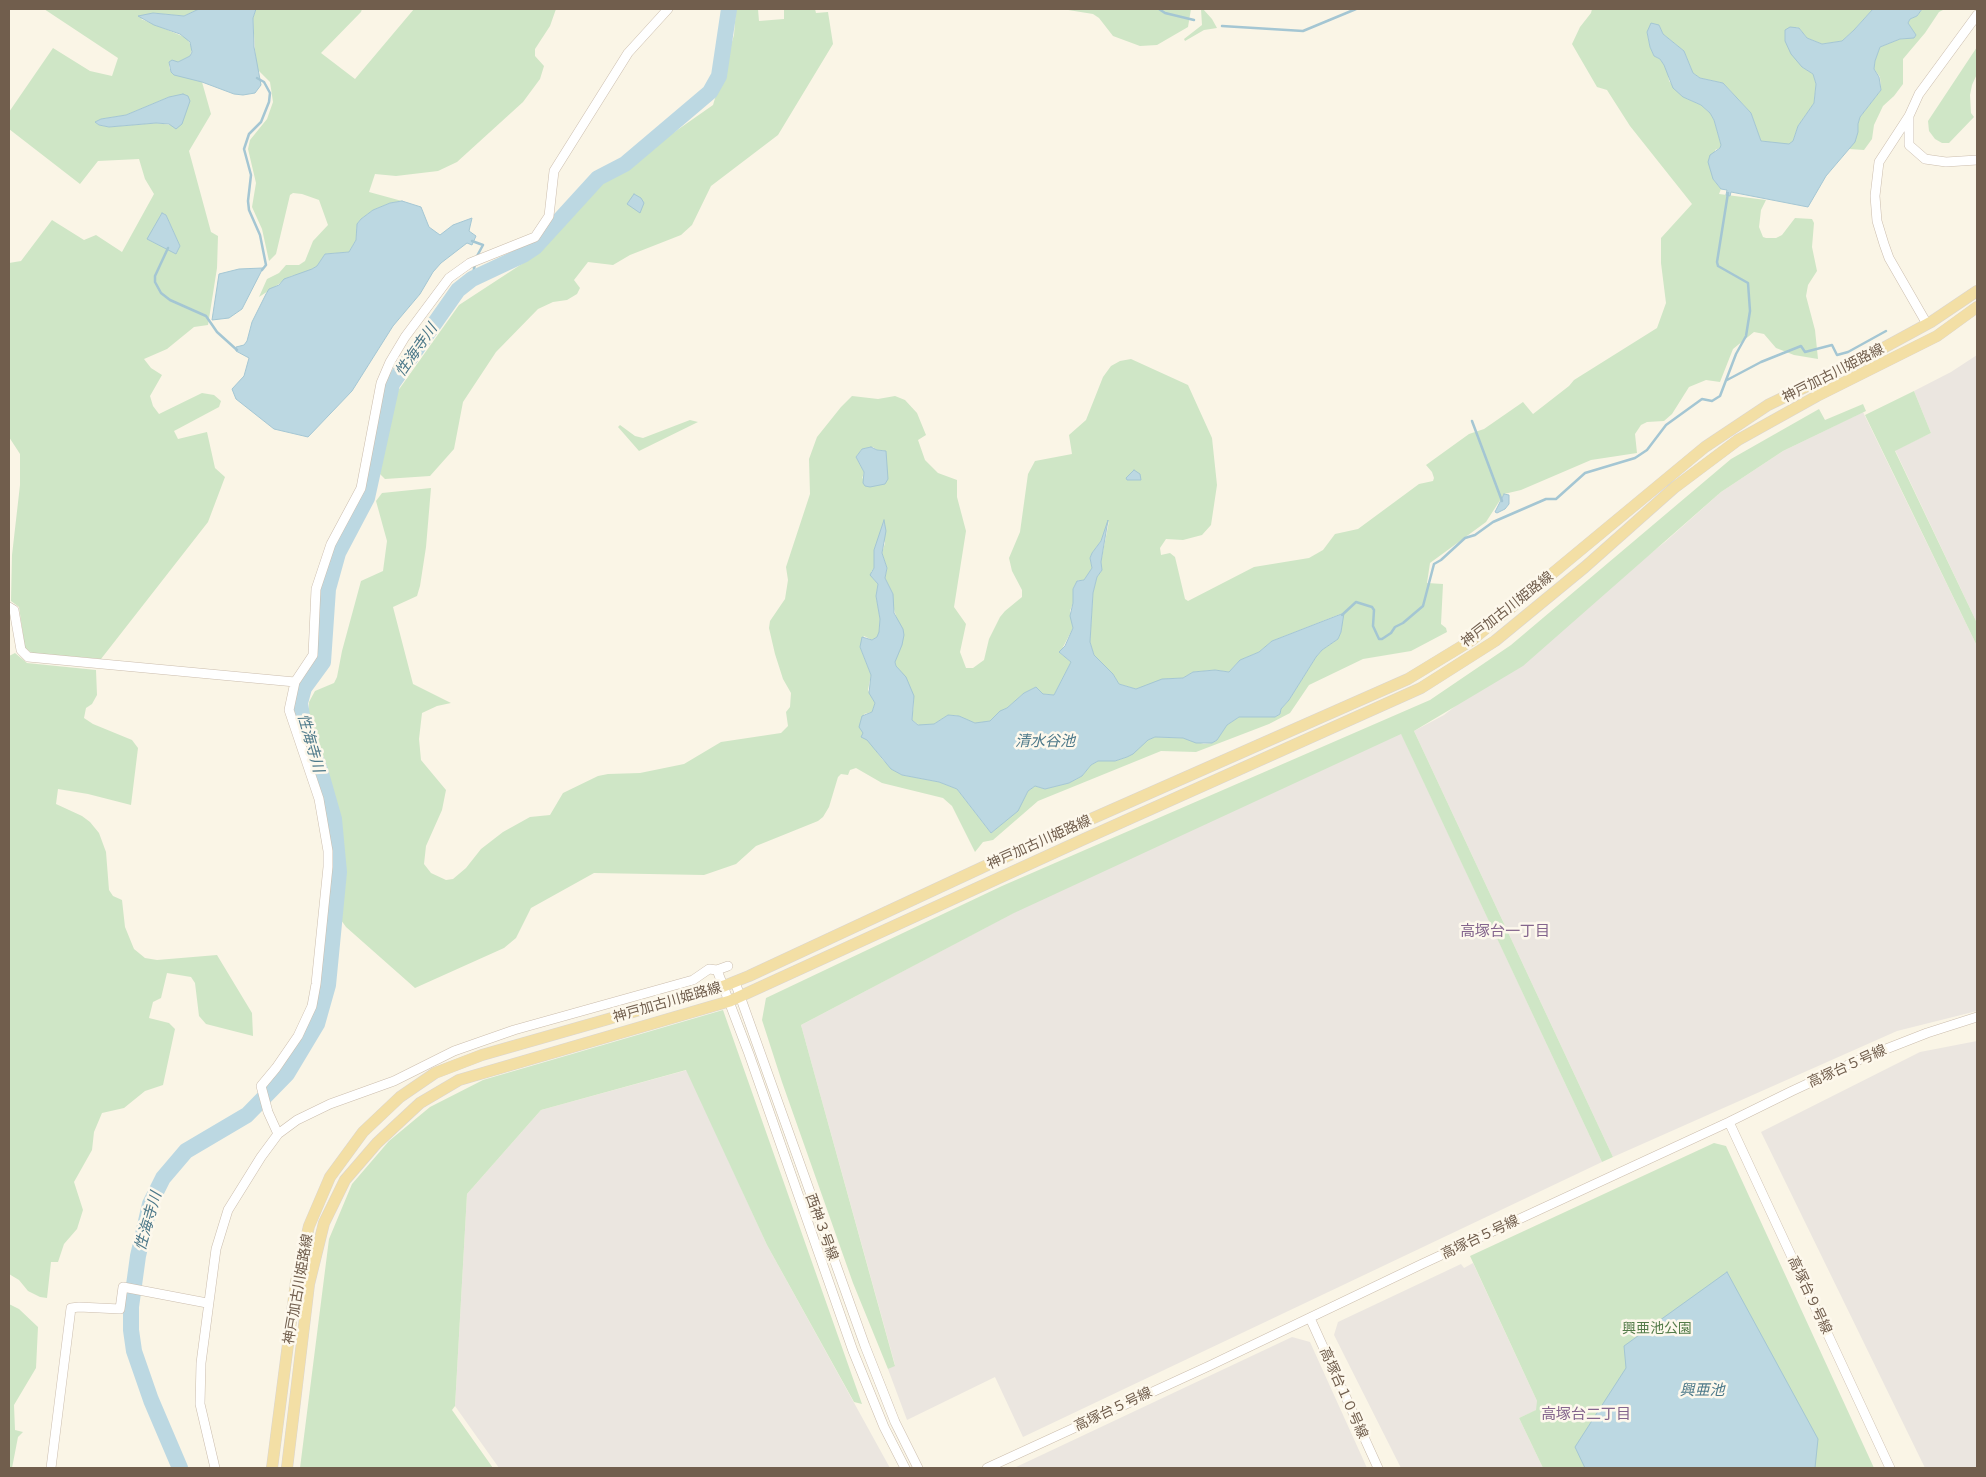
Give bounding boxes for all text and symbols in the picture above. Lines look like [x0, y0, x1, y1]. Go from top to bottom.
water label: 性海寺川 [391, 320, 441, 380]
street label: 神戸加古川姫路線 [1779, 340, 1887, 406]
street label: 神戸加古川姫路線 [1458, 568, 1556, 650]
water label: 性海寺川 [294, 712, 328, 774]
water label: 清水谷池 [1015, 732, 1075, 750]
street label: 神戸加古川姫路線 [984, 812, 1094, 872]
district label: 高塚台一丁目 [1460, 922, 1550, 940]
street label: 神戸加古川姫路線 [611, 978, 723, 1026]
street label: 高塚台５号線 [1805, 1041, 1889, 1091]
water label: 性海寺川 [131, 1190, 165, 1252]
street label: 西神３号線 [802, 1191, 842, 1263]
street label: 高塚台５号線 [1438, 1212, 1522, 1262]
street label: 神戸加古川姫路線 [280, 1232, 316, 1346]
street label: 高塚台９号線 [1785, 1253, 1835, 1337]
park label: 興亜池公園 [1622, 1320, 1692, 1336]
street label: 高塚台１０号線 [1316, 1345, 1372, 1441]
water label: 興亜池 [1680, 1381, 1724, 1399]
street label: 高塚台５号線 [1071, 1384, 1155, 1434]
district label: 高塚台二丁目 [1541, 1405, 1631, 1423]

